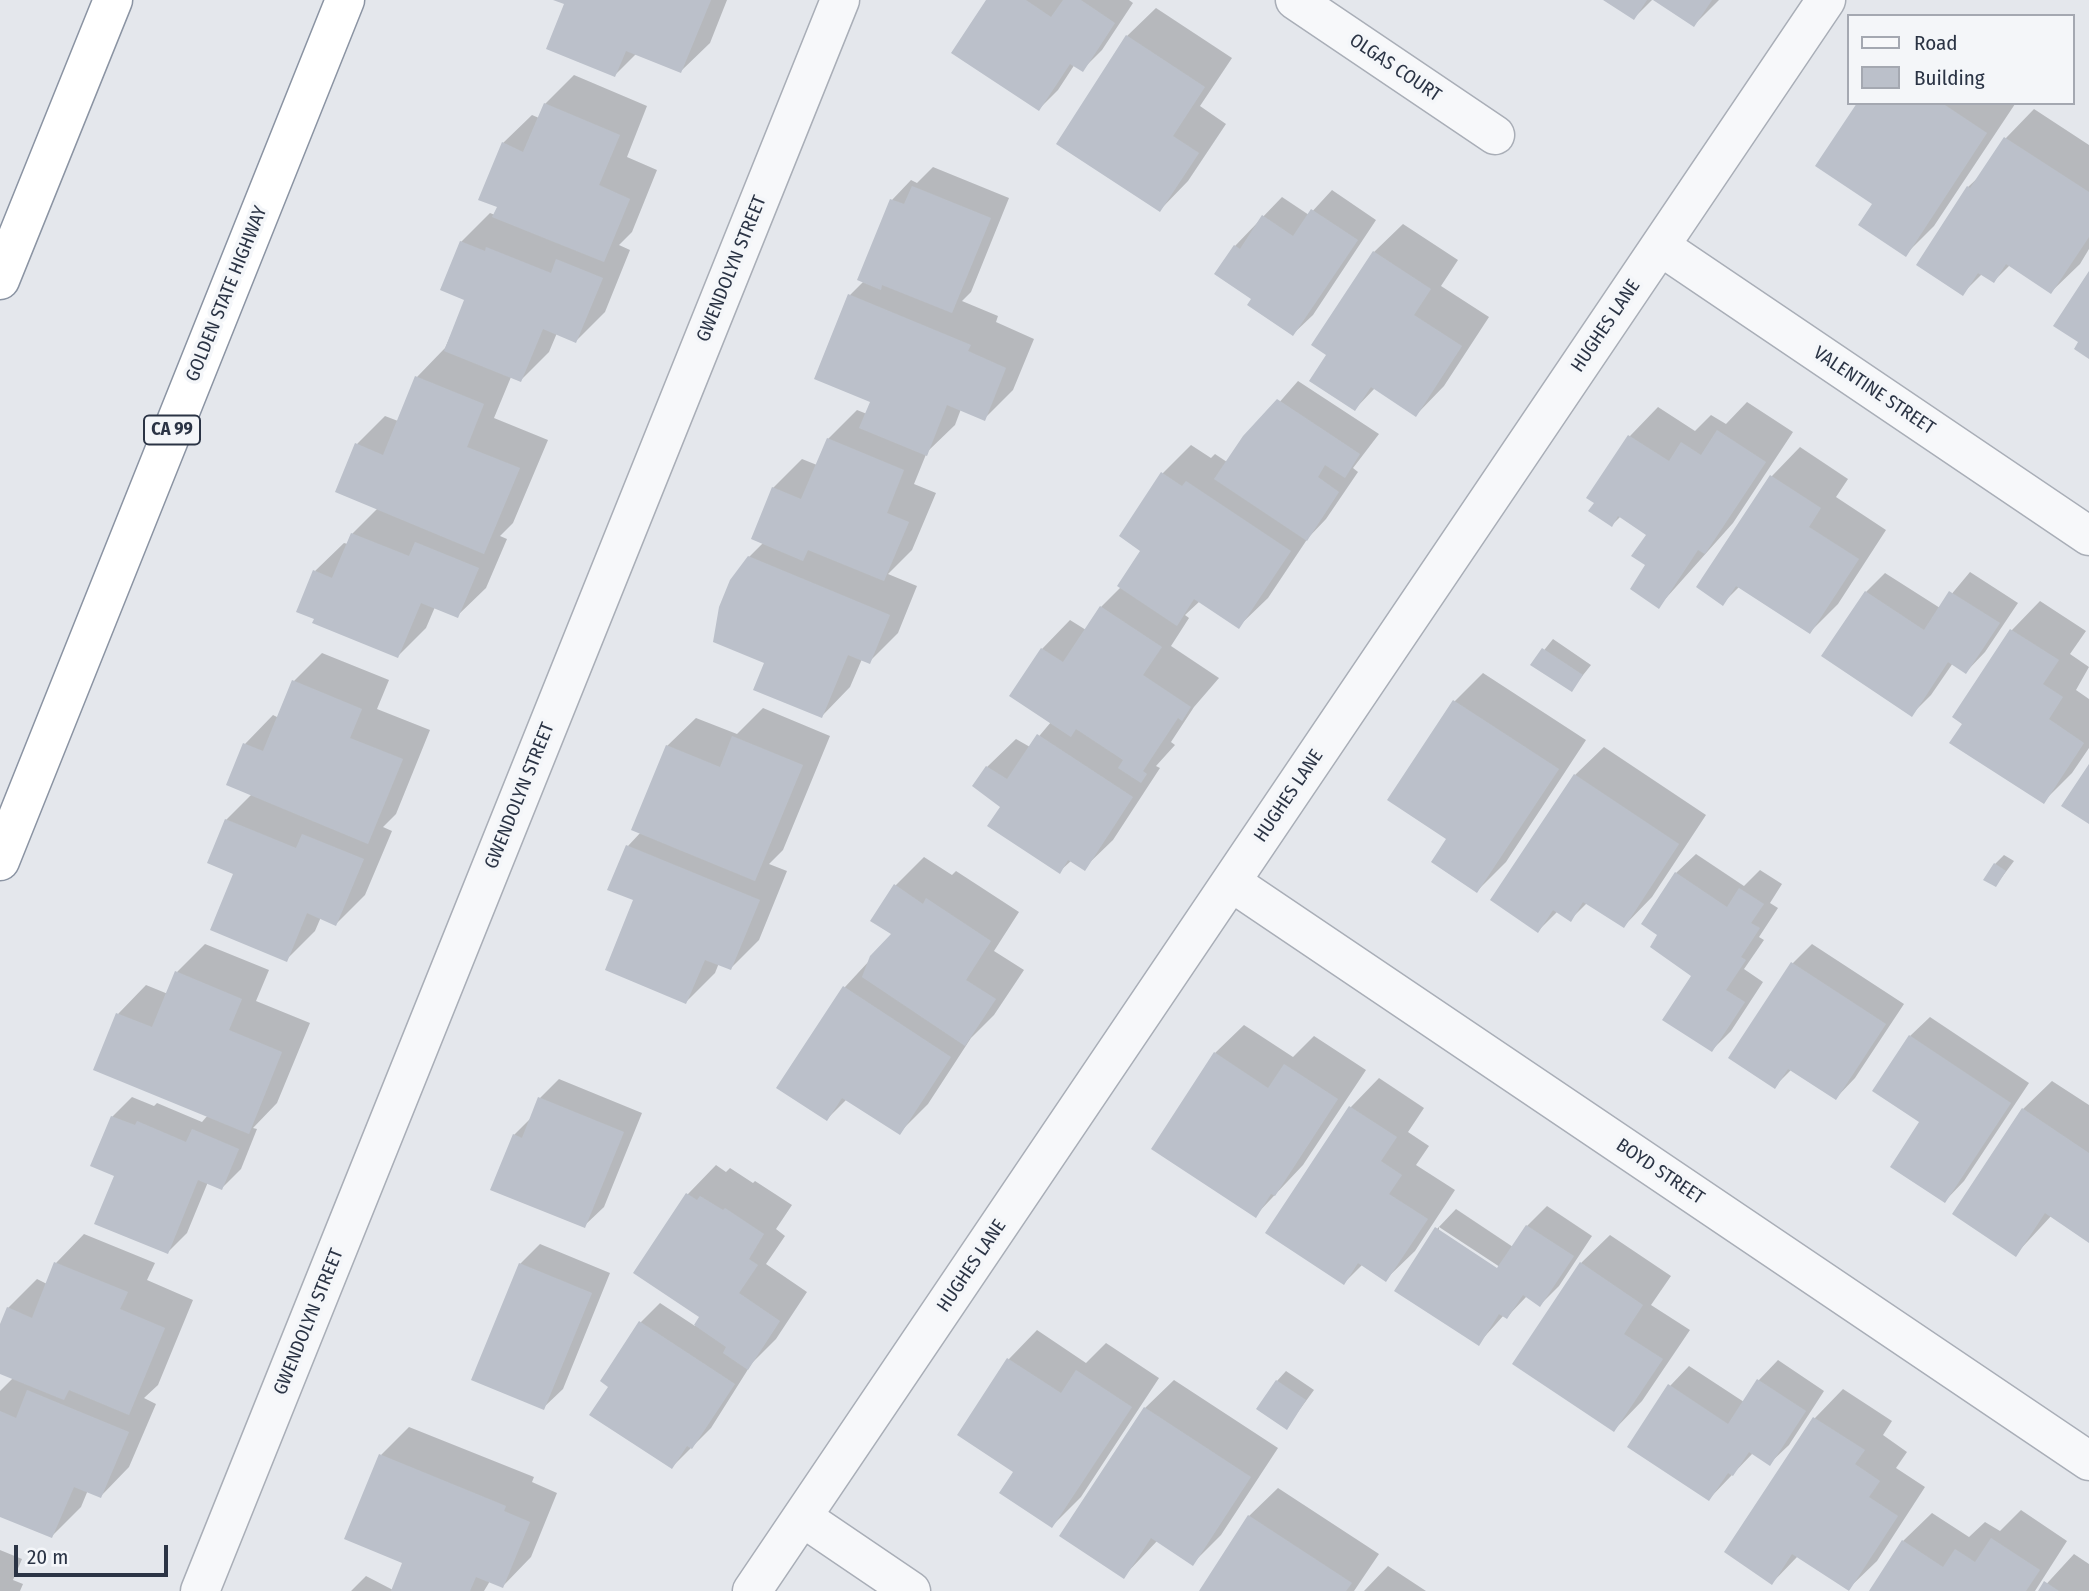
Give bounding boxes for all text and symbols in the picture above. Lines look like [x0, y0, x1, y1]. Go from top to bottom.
legend [1848, 14, 2075, 105]
street label: OLGAS COURT [1345, 29, 1445, 107]
text: Road [1914, 30, 1958, 56]
text: Building [1914, 65, 1985, 91]
street label: GWENDOLYN STREET [692, 193, 772, 345]
street label: GOLDEN STATE HIGHWAY [181, 203, 273, 385]
street label: HUGHES LANE [1567, 275, 1645, 377]
street label: VALENTINE STREET [1809, 342, 1939, 440]
road number: CA 99 [144, 416, 200, 444]
street label: GWENDOLYN STREET [480, 720, 560, 872]
street label: HUGHES LANE [1250, 745, 1328, 847]
street label: BOYD STREET [1612, 1134, 1708, 1210]
street label: HUGHES LANE [933, 1215, 1011, 1317]
street label: GWENDOLYN STREET [269, 1246, 349, 1398]
scale bar [18, 1532, 172, 1576]
text: 20 m [27, 1544, 68, 1570]

